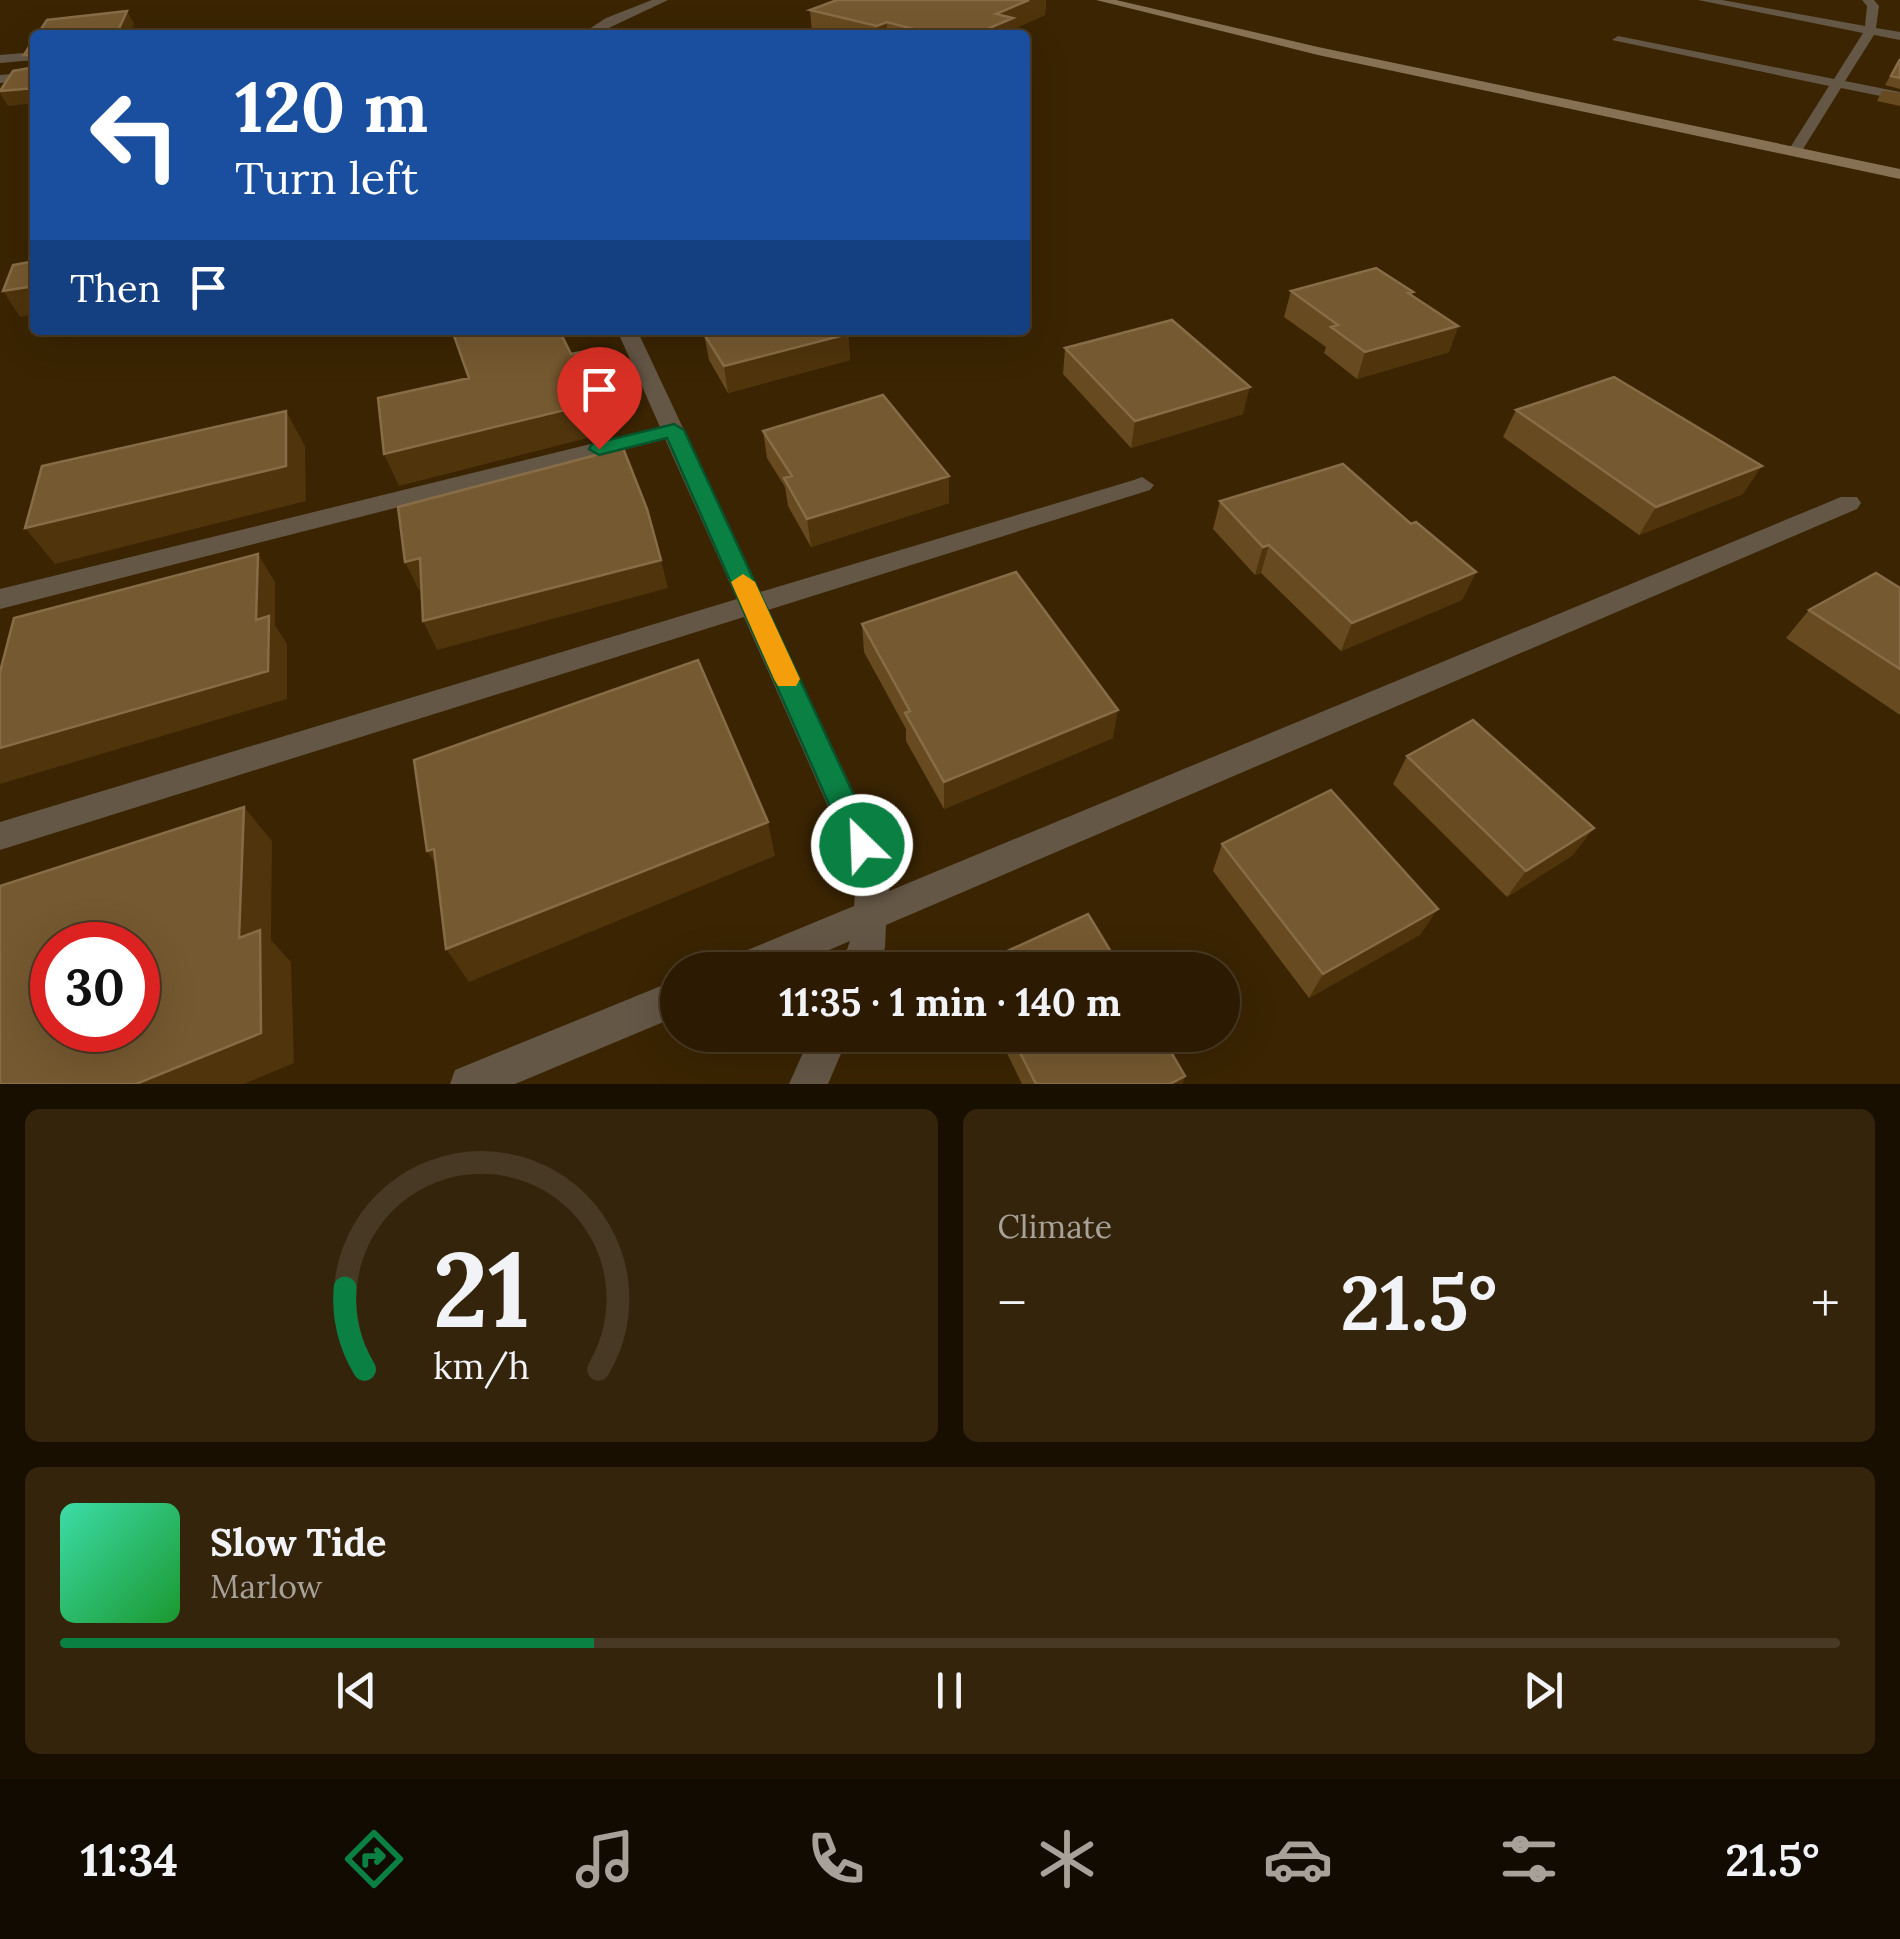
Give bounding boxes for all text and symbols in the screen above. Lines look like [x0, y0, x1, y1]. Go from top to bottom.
text: 120 m [235, 62, 428, 151]
icon: left [70, 70, 200, 200]
text: Turn left [235, 149, 418, 206]
icon: arrive [181, 260, 236, 315]
text: Then [70, 264, 161, 312]
pin [557, 347, 642, 450]
icon: arrive [572, 362, 627, 417]
position arrow [810, 793, 914, 897]
speed limit sign: 30 [30, 922, 160, 1052]
text: 11:35 · 1 min · 140 m [779, 978, 1121, 1026]
text: Climate [998, 1206, 1112, 1247]
text: 21 [432, 1222, 530, 1355]
text: 21.5° [1340, 1255, 1497, 1351]
text: − [998, 1268, 1027, 1338]
text: + [1811, 1268, 1840, 1338]
text: km/h [433, 1343, 530, 1389]
text: Slow Tide [210, 1518, 387, 1566]
text: Marlow [210, 1566, 322, 1607]
icon: previous [329, 1663, 384, 1718]
icon: pause [922, 1663, 977, 1718]
icon: next [1516, 1663, 1571, 1718]
icon: directions [339, 1824, 409, 1894]
icon: music [570, 1824, 640, 1894]
icon: phone [801, 1824, 871, 1894]
icon: climate [1032, 1824, 1102, 1894]
icon: car [1263, 1824, 1333, 1894]
icon: filters [1494, 1824, 1564, 1894]
text: 11:34 [81, 1831, 178, 1888]
text: 21.5° [1725, 1831, 1819, 1888]

